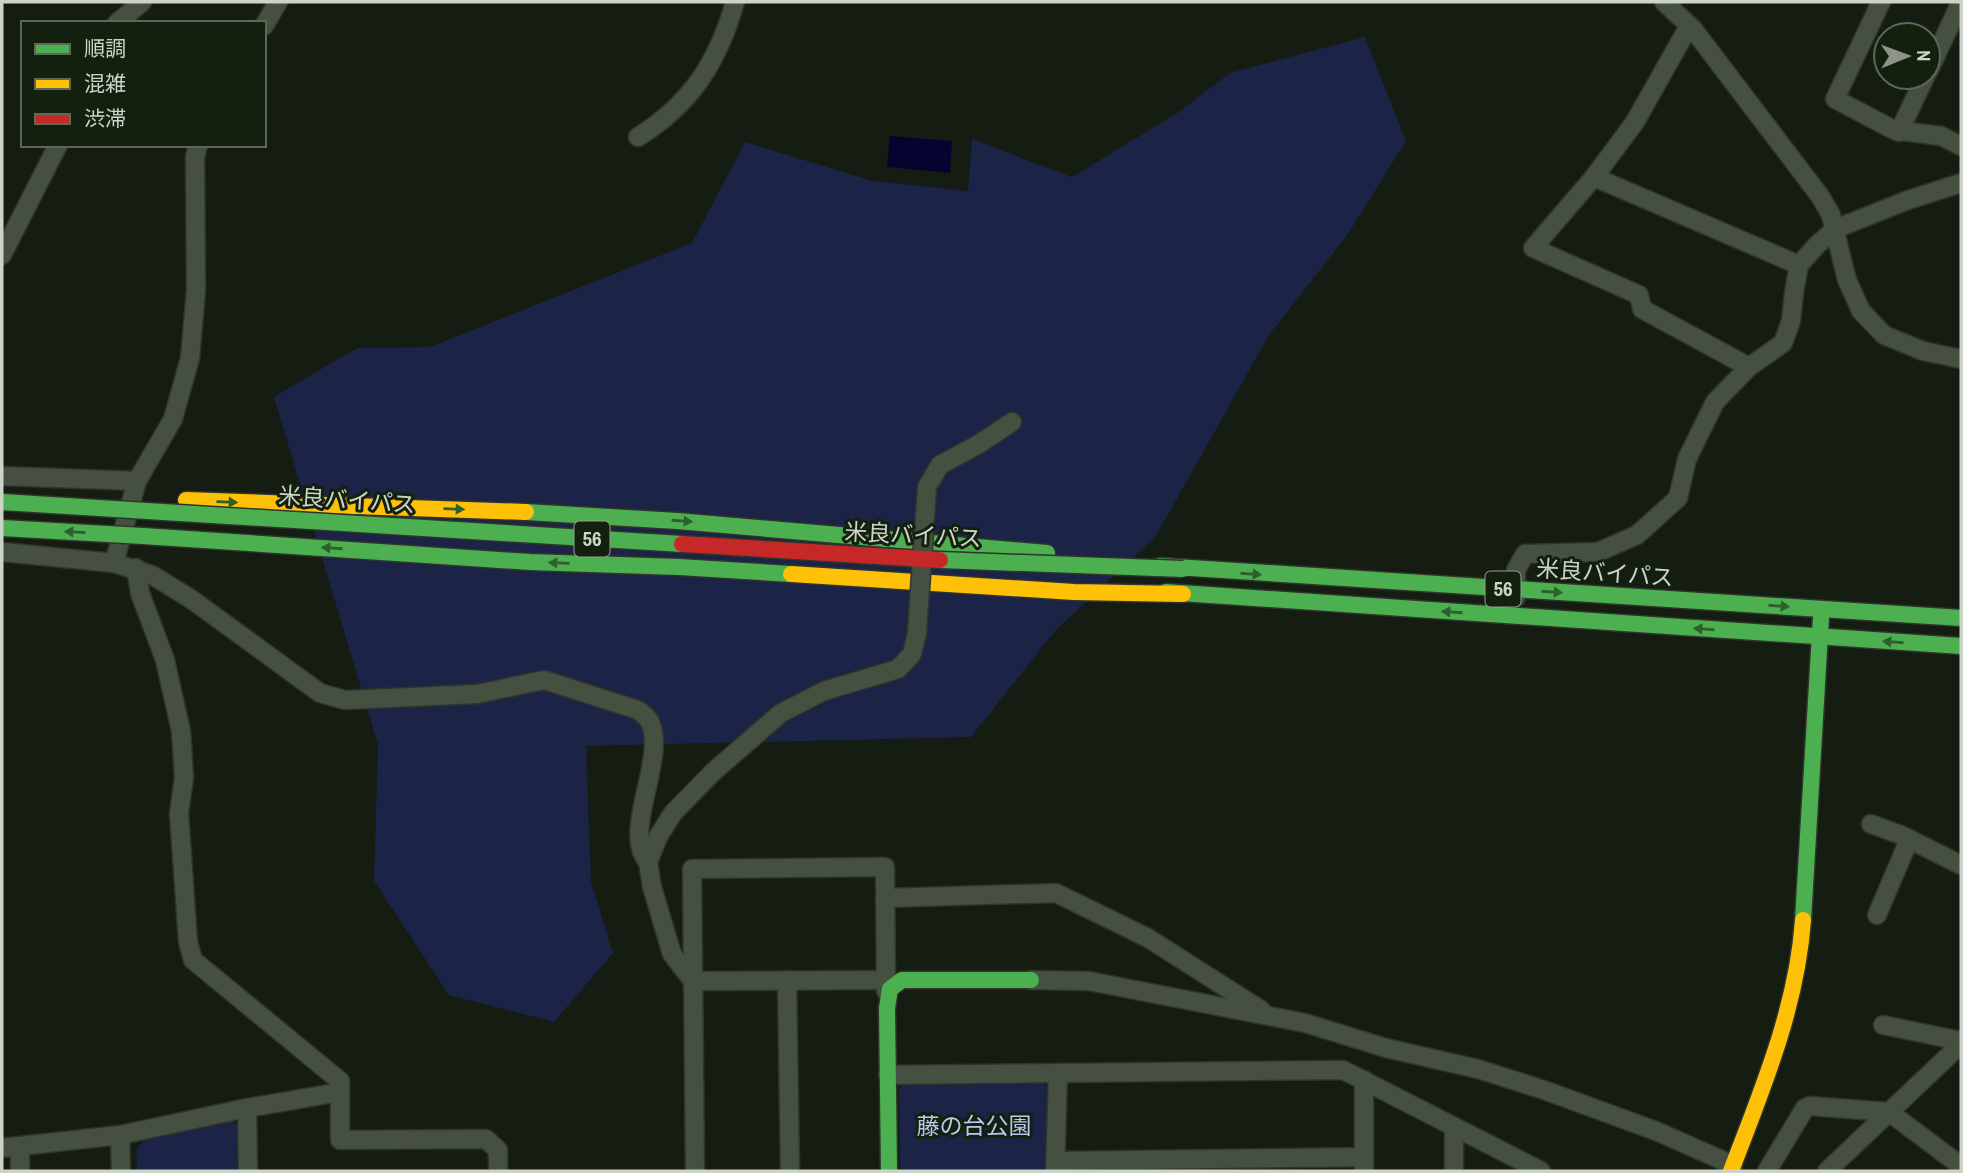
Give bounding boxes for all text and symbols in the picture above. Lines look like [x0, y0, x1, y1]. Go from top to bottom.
legend [21, 21, 266, 147]
north arrow [1872, 21, 1942, 91]
text: 順調 [84, 34, 126, 63]
text: N [1911, 50, 1937, 62]
text: 混雑 [84, 69, 126, 98]
text: 渋滞 [84, 104, 126, 133]
street label: 米良バイパス [277, 479, 417, 520]
one-way arrow [216, 496, 238, 507]
one-way arrow [444, 504, 466, 515]
street label: 米良バイパス [844, 515, 983, 554]
one-way arrow [671, 516, 693, 527]
road number: 56 [574, 522, 610, 556]
one-way arrow [64, 526, 86, 537]
one-way arrow [321, 542, 343, 553]
street label: 米良バイパス [1535, 552, 1675, 593]
one-way arrow [548, 557, 570, 568]
one-way arrow [1241, 568, 1263, 579]
road number: 56 [1486, 572, 1520, 606]
one-way arrow [1541, 587, 1563, 598]
one-way arrow [1768, 601, 1790, 612]
one-way arrow [1441, 606, 1463, 617]
one-way arrow [1692, 623, 1714, 634]
one-way arrow [1882, 636, 1904, 647]
park label: 藤の台公園 [917, 1110, 1032, 1141]

